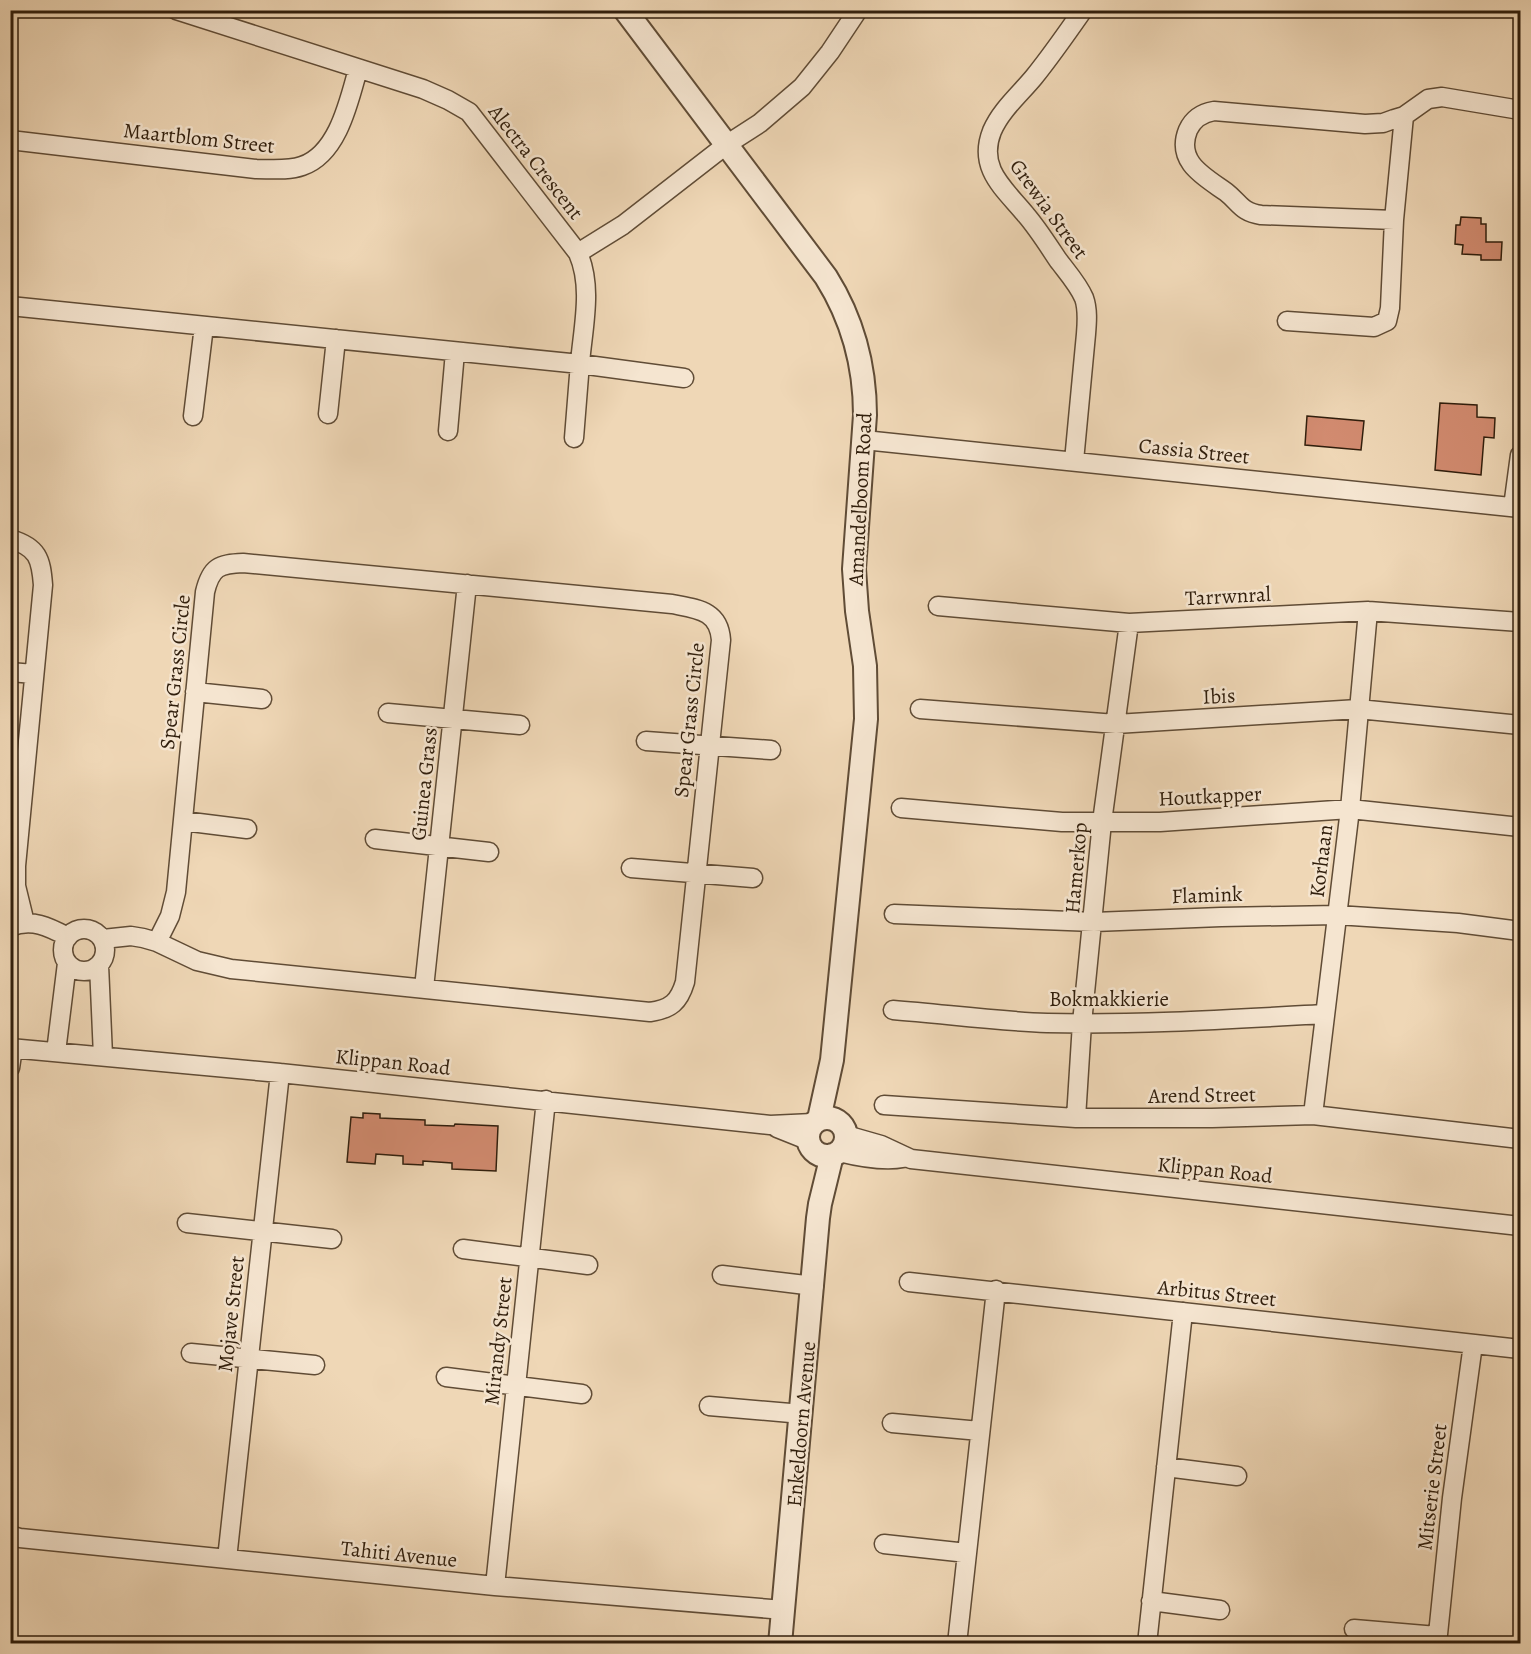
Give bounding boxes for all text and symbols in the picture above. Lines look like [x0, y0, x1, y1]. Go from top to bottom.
street label: Alectra Crescent [482, 98, 590, 225]
street label: Maartblom Street [122, 116, 276, 160]
street label: Grewia Street [1003, 153, 1095, 265]
street label: Amandelboom Road [841, 411, 879, 587]
street label: Cassia Street [1137, 431, 1251, 471]
street label: Tarrwnral [1184, 580, 1272, 612]
street label: Spear Grass Circle [153, 593, 197, 751]
street label: Spear Grass Circle [667, 641, 711, 799]
street label: Ibis [1202, 681, 1236, 711]
street label: Guinea Grass [404, 726, 444, 842]
street label: Houtkapper [1158, 779, 1262, 813]
street label: Hamerkop [1058, 821, 1094, 915]
street label: Korhaan [1303, 823, 1339, 899]
street label: Flamink [1171, 880, 1244, 910]
street label: Bokmakkierie [1049, 985, 1169, 1013]
street label: Klippan Road [334, 1042, 453, 1082]
street label: Arend Street [1147, 1080, 1256, 1110]
street label: Klippan Road [1156, 1150, 1275, 1190]
street label: Mojave Street [211, 1254, 251, 1373]
street label: Arbitus Street [1155, 1273, 1278, 1313]
street label: Mirandy Street [477, 1275, 519, 1407]
street label: Enkeldoorn Avenue [780, 1340, 822, 1508]
street label: Mitserie Street [1410, 1422, 1454, 1552]
street label: Tahiti Avenue [339, 1534, 459, 1574]

